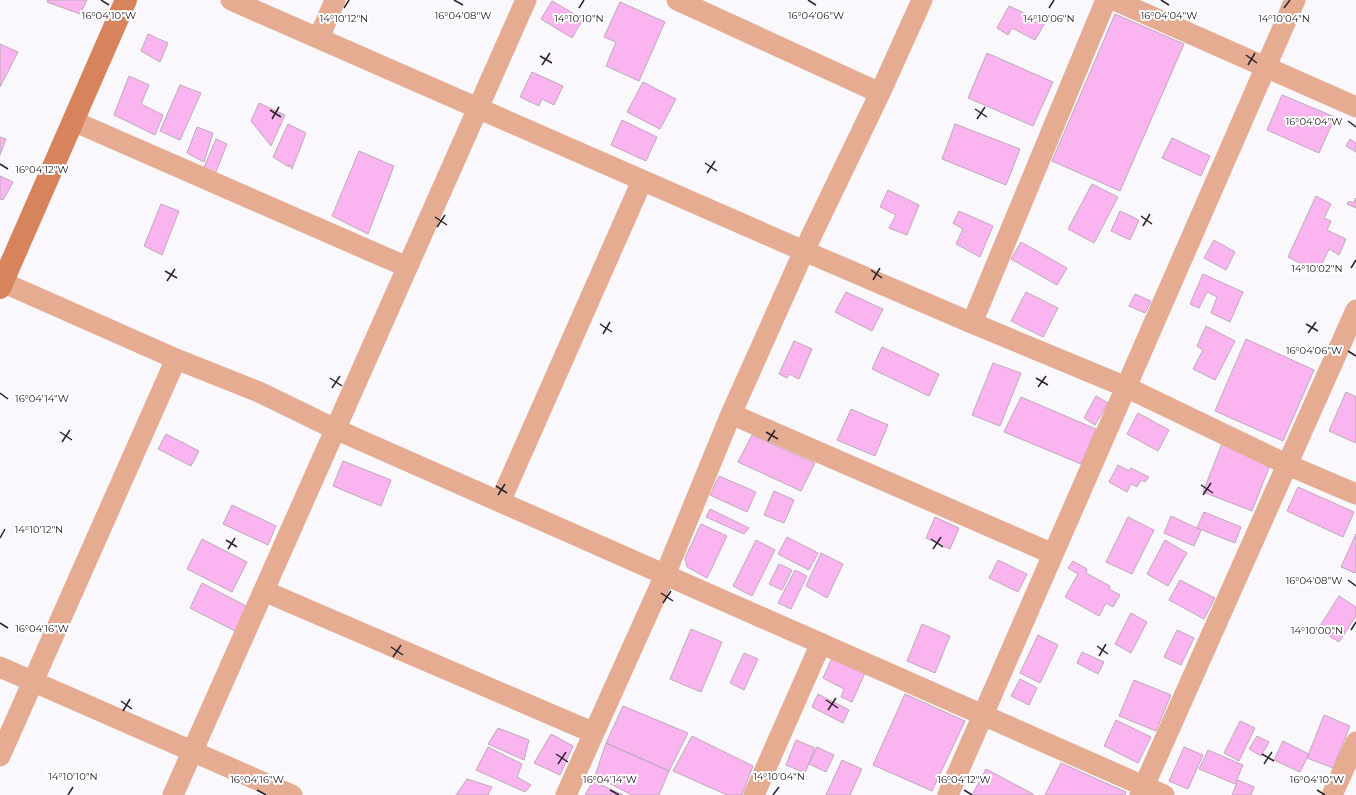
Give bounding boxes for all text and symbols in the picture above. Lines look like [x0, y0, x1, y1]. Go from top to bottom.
text: 16°04'10"W [82, 9, 136, 22]
text: 16°04'08"W [435, 9, 491, 22]
text: 16°04'06"W [788, 9, 844, 22]
text: 16°04'04"W [1141, 9, 1197, 22]
text: 14°10'12"N [320, 12, 368, 25]
text: 14°10'10"N [554, 12, 604, 25]
text: 14°10'06"N [1023, 12, 1075, 25]
text: 14°10'04"N [1258, 12, 1310, 25]
text: 16°04'04"W [1286, 115, 1342, 128]
text: 16°04'12"W [15, 163, 69, 176]
text: 14°10'02"N [1291, 262, 1343, 275]
text: 16°04'06"W [1286, 344, 1342, 357]
text: 16°04'14"W [15, 392, 69, 405]
text: 14°10'12"N [15, 523, 63, 536]
text: 16°04'08"W [1286, 574, 1342, 587]
text: 16°04'16"W [15, 622, 69, 635]
text: 14°10'00"N [1291, 624, 1343, 637]
text: 14°10'10"N [48, 770, 98, 783]
text: 14°10'04"N [753, 770, 805, 783]
text: 16°04'16"W [230, 773, 284, 786]
text: 16°04'14"W [583, 773, 637, 786]
text: 16°04'12"W [937, 773, 991, 786]
text: 16°04'10"W [1290, 773, 1344, 786]

